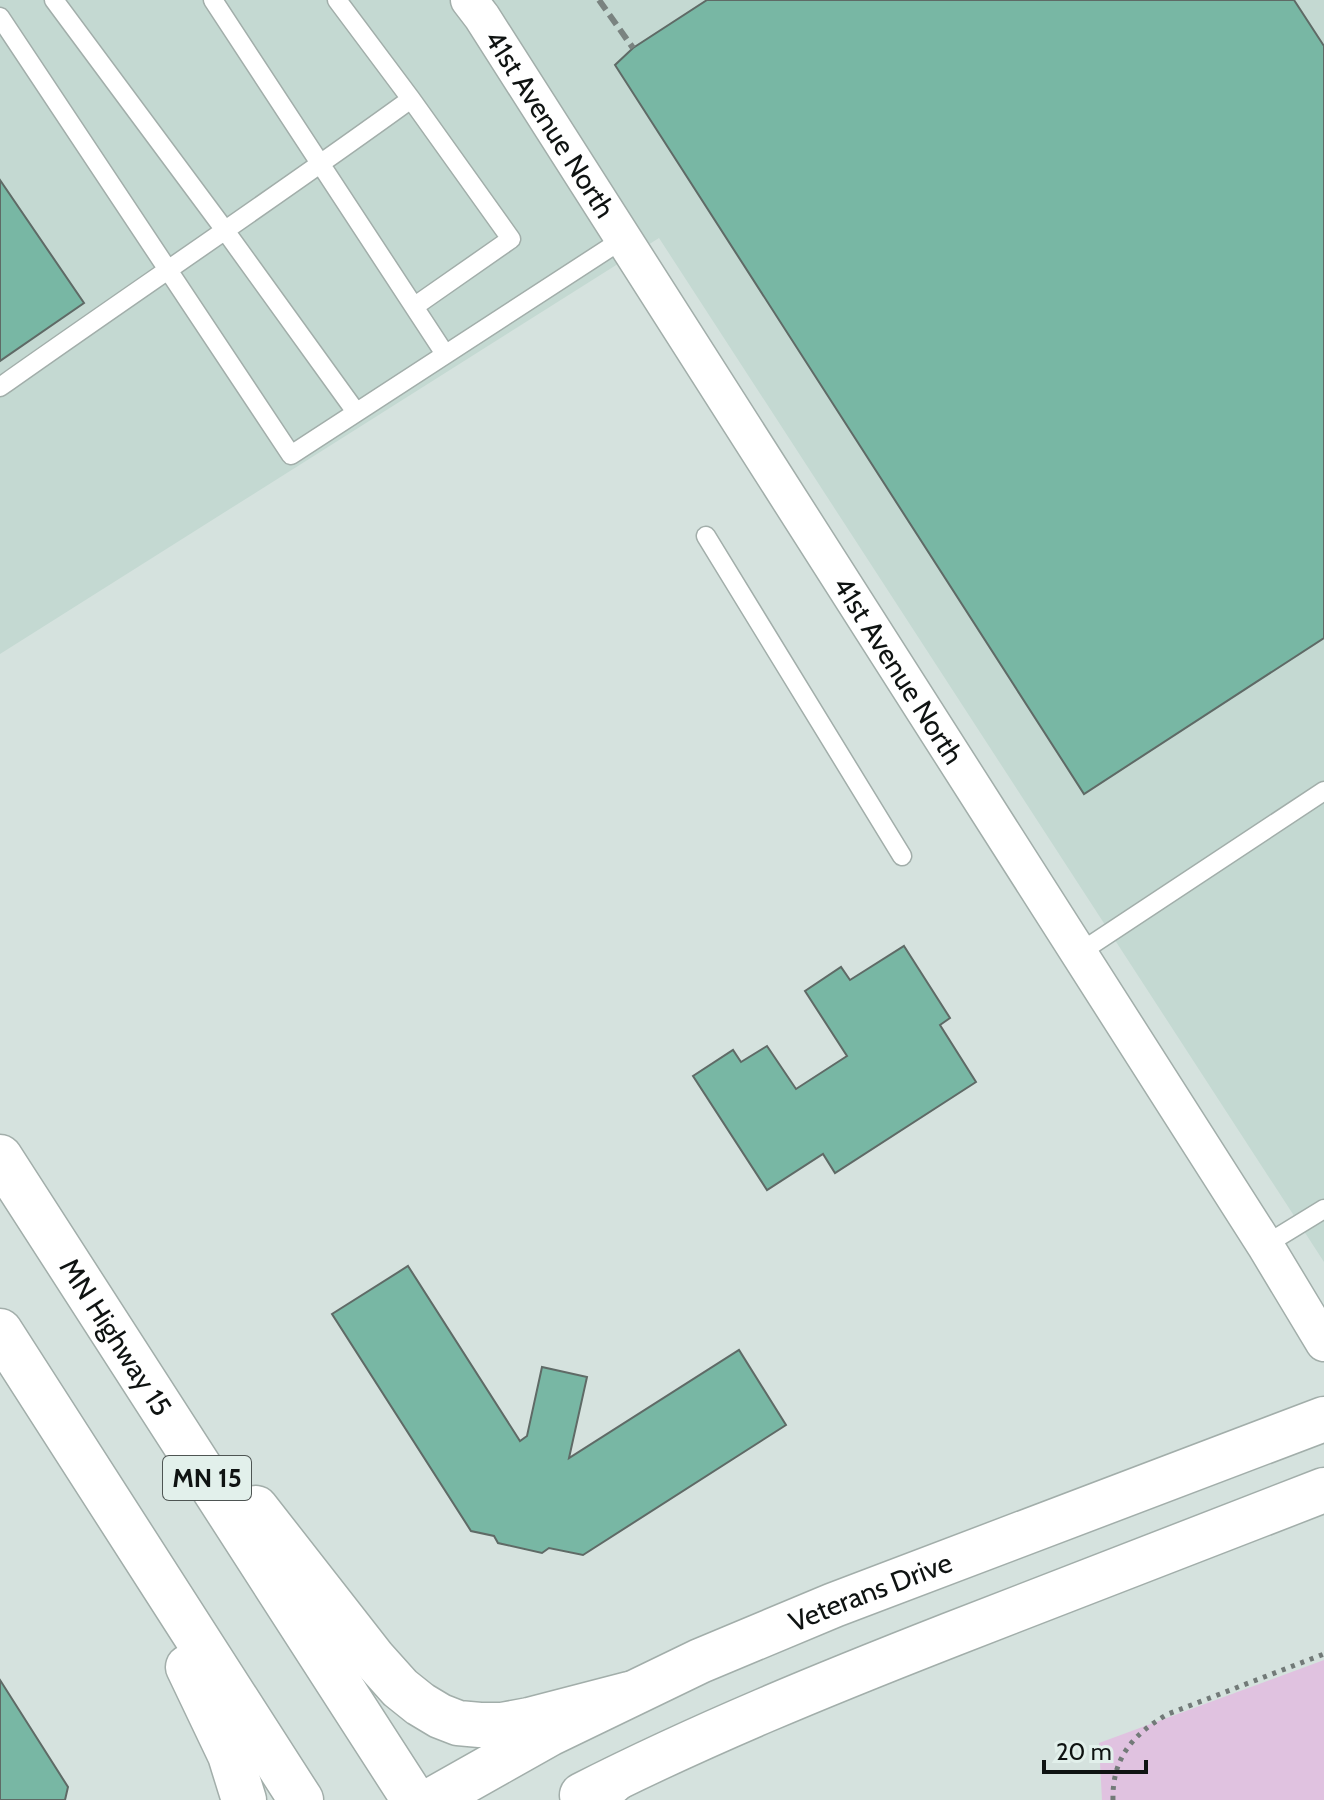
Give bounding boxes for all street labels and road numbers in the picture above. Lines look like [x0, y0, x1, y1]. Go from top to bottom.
street label: 41st Avenue North [478, 24, 622, 224]
street label: 41st Avenue North [826, 570, 971, 770]
street label: MN Highway 15 [53, 1252, 179, 1422]
road number: MN 15 [163, 1456, 251, 1500]
street label: Veterans Drive [784, 1545, 957, 1639]

